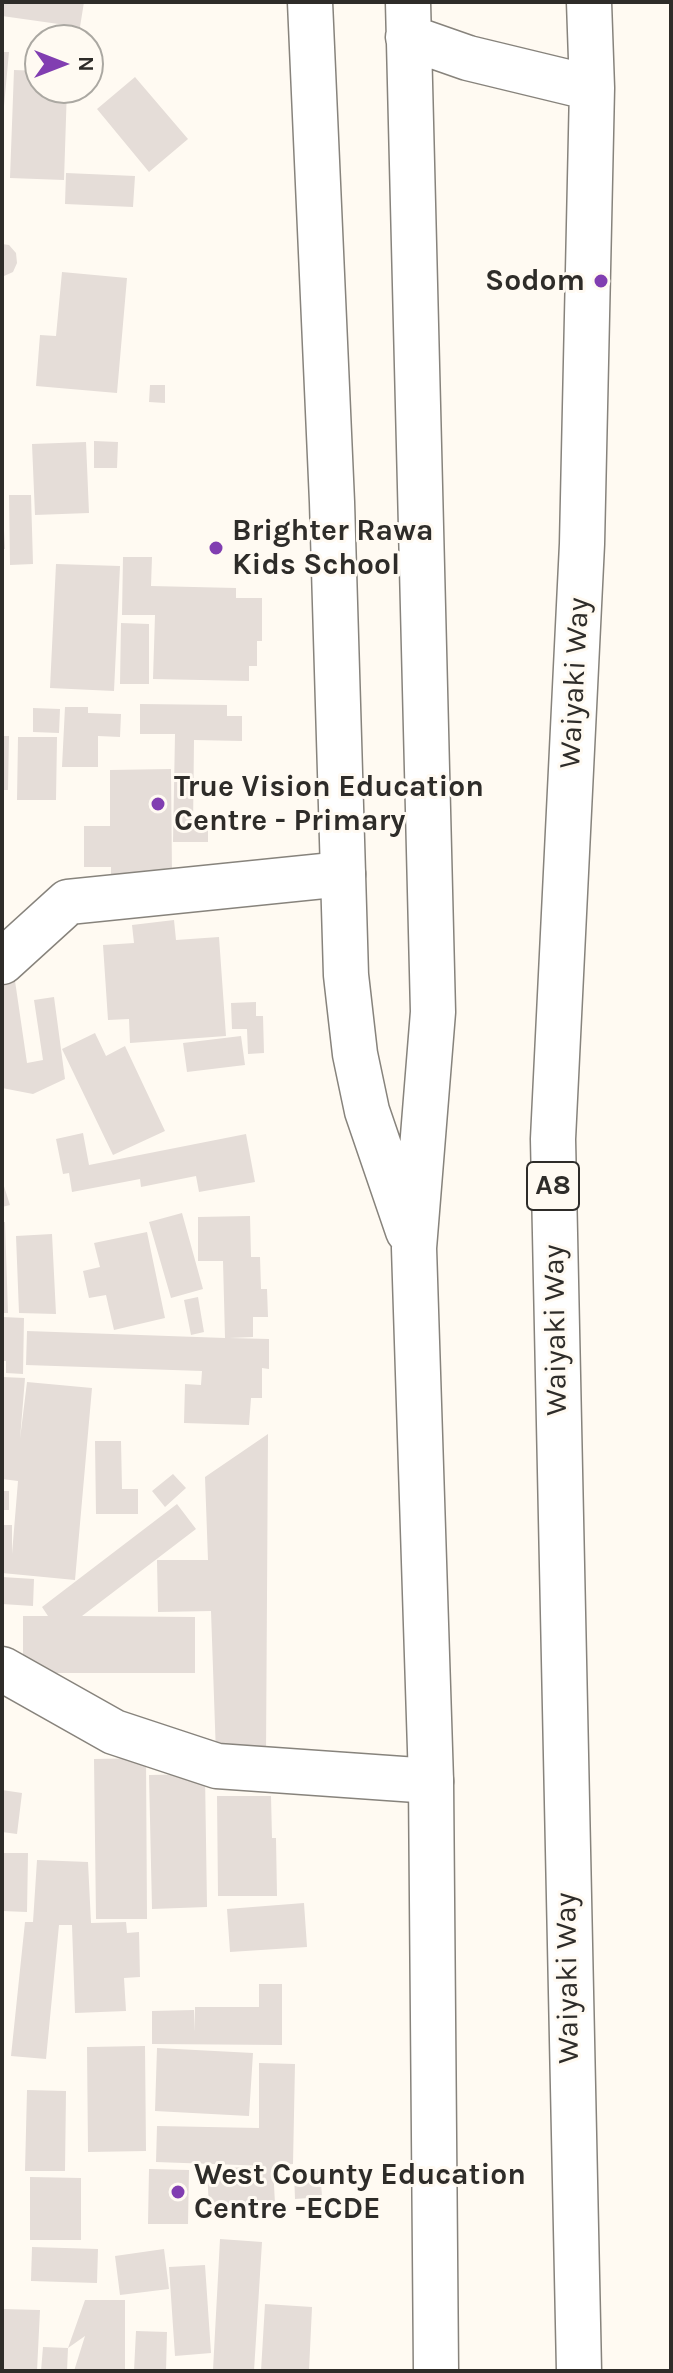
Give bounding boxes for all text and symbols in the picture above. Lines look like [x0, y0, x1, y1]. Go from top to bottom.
north arrow [24, 24, 104, 104]
text: N [73, 56, 99, 72]
place label: Sodom [485, 263, 585, 299]
marker: Sodom [592, 272, 610, 290]
place label: Brighter Rawa Kids School [232, 513, 433, 584]
marker: Brighter Rawa Kids School [207, 539, 225, 557]
street label: Waiyaki Way [553, 597, 597, 769]
place label: True Vision Education Centre - Primary [174, 769, 484, 840]
marker: True Vision Education Centre - Primary [149, 795, 167, 813]
road number: A8 [527, 1162, 579, 1210]
street label: Waiyaki Way [537, 1244, 575, 1416]
street label: Waiyaki Way [549, 1892, 587, 2064]
place label: West County Education Centre -ECDE [194, 2157, 526, 2228]
marker: West County Education Centre -ECDE [169, 2183, 187, 2201]

